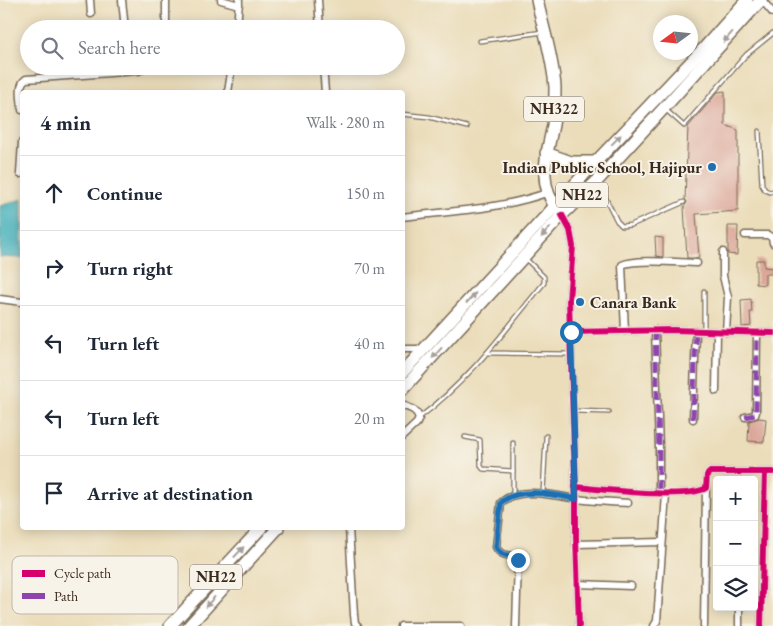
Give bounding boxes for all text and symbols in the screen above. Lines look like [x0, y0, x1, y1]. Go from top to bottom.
north arrow [653, 15, 698, 60]
search box [20, 20, 405, 75]
one-way arrow [723, 30, 734, 43]
icon: search [38, 34, 66, 62]
text: Search here [78, 35, 160, 60]
road number: NH322 [524, 96, 584, 122]
text: 4 min [40, 109, 91, 136]
text: Walk · 280 m [306, 112, 385, 133]
one-way arrow [610, 134, 622, 146]
place label: Indian Public School, Hajipur [502, 157, 702, 178]
marker: Indian Public School, Hajipur [706, 161, 718, 173]
icon: ahead [40, 179, 68, 207]
text: Continue [87, 181, 162, 206]
road number: NH22 [556, 182, 608, 208]
text: 150 m [346, 183, 385, 204]
one-way arrow [540, 226, 552, 238]
icon: right [40, 254, 68, 282]
text: Turn right [87, 256, 173, 281]
text: 70 m [354, 258, 385, 279]
one-way arrow [465, 292, 477, 304]
place label: Canara Bank [590, 292, 677, 313]
marker: Canara Bank [574, 296, 586, 308]
route start [560, 321, 583, 344]
icon: left [40, 329, 68, 357]
text: Turn left [87, 331, 159, 356]
text: 40 m [354, 333, 385, 354]
one-way arrow [431, 346, 443, 358]
icon: left [40, 404, 68, 432]
text: Turn left [87, 406, 159, 431]
text: 20 m [354, 408, 385, 429]
map controls [713, 476, 758, 611]
button: + [713, 476, 758, 521]
icon: arrive [40, 479, 68, 507]
text: Arrive at destination [87, 481, 253, 506]
button: − [713, 521, 758, 566]
one-way arrow [233, 546, 245, 558]
route end [507, 549, 530, 572]
legend [12, 556, 178, 614]
text: Cycle path [54, 564, 111, 582]
road number: NH22 [190, 564, 242, 590]
button: layers [713, 566, 758, 611]
text: Path [54, 587, 78, 605]
one-way arrow [204, 596, 216, 608]

